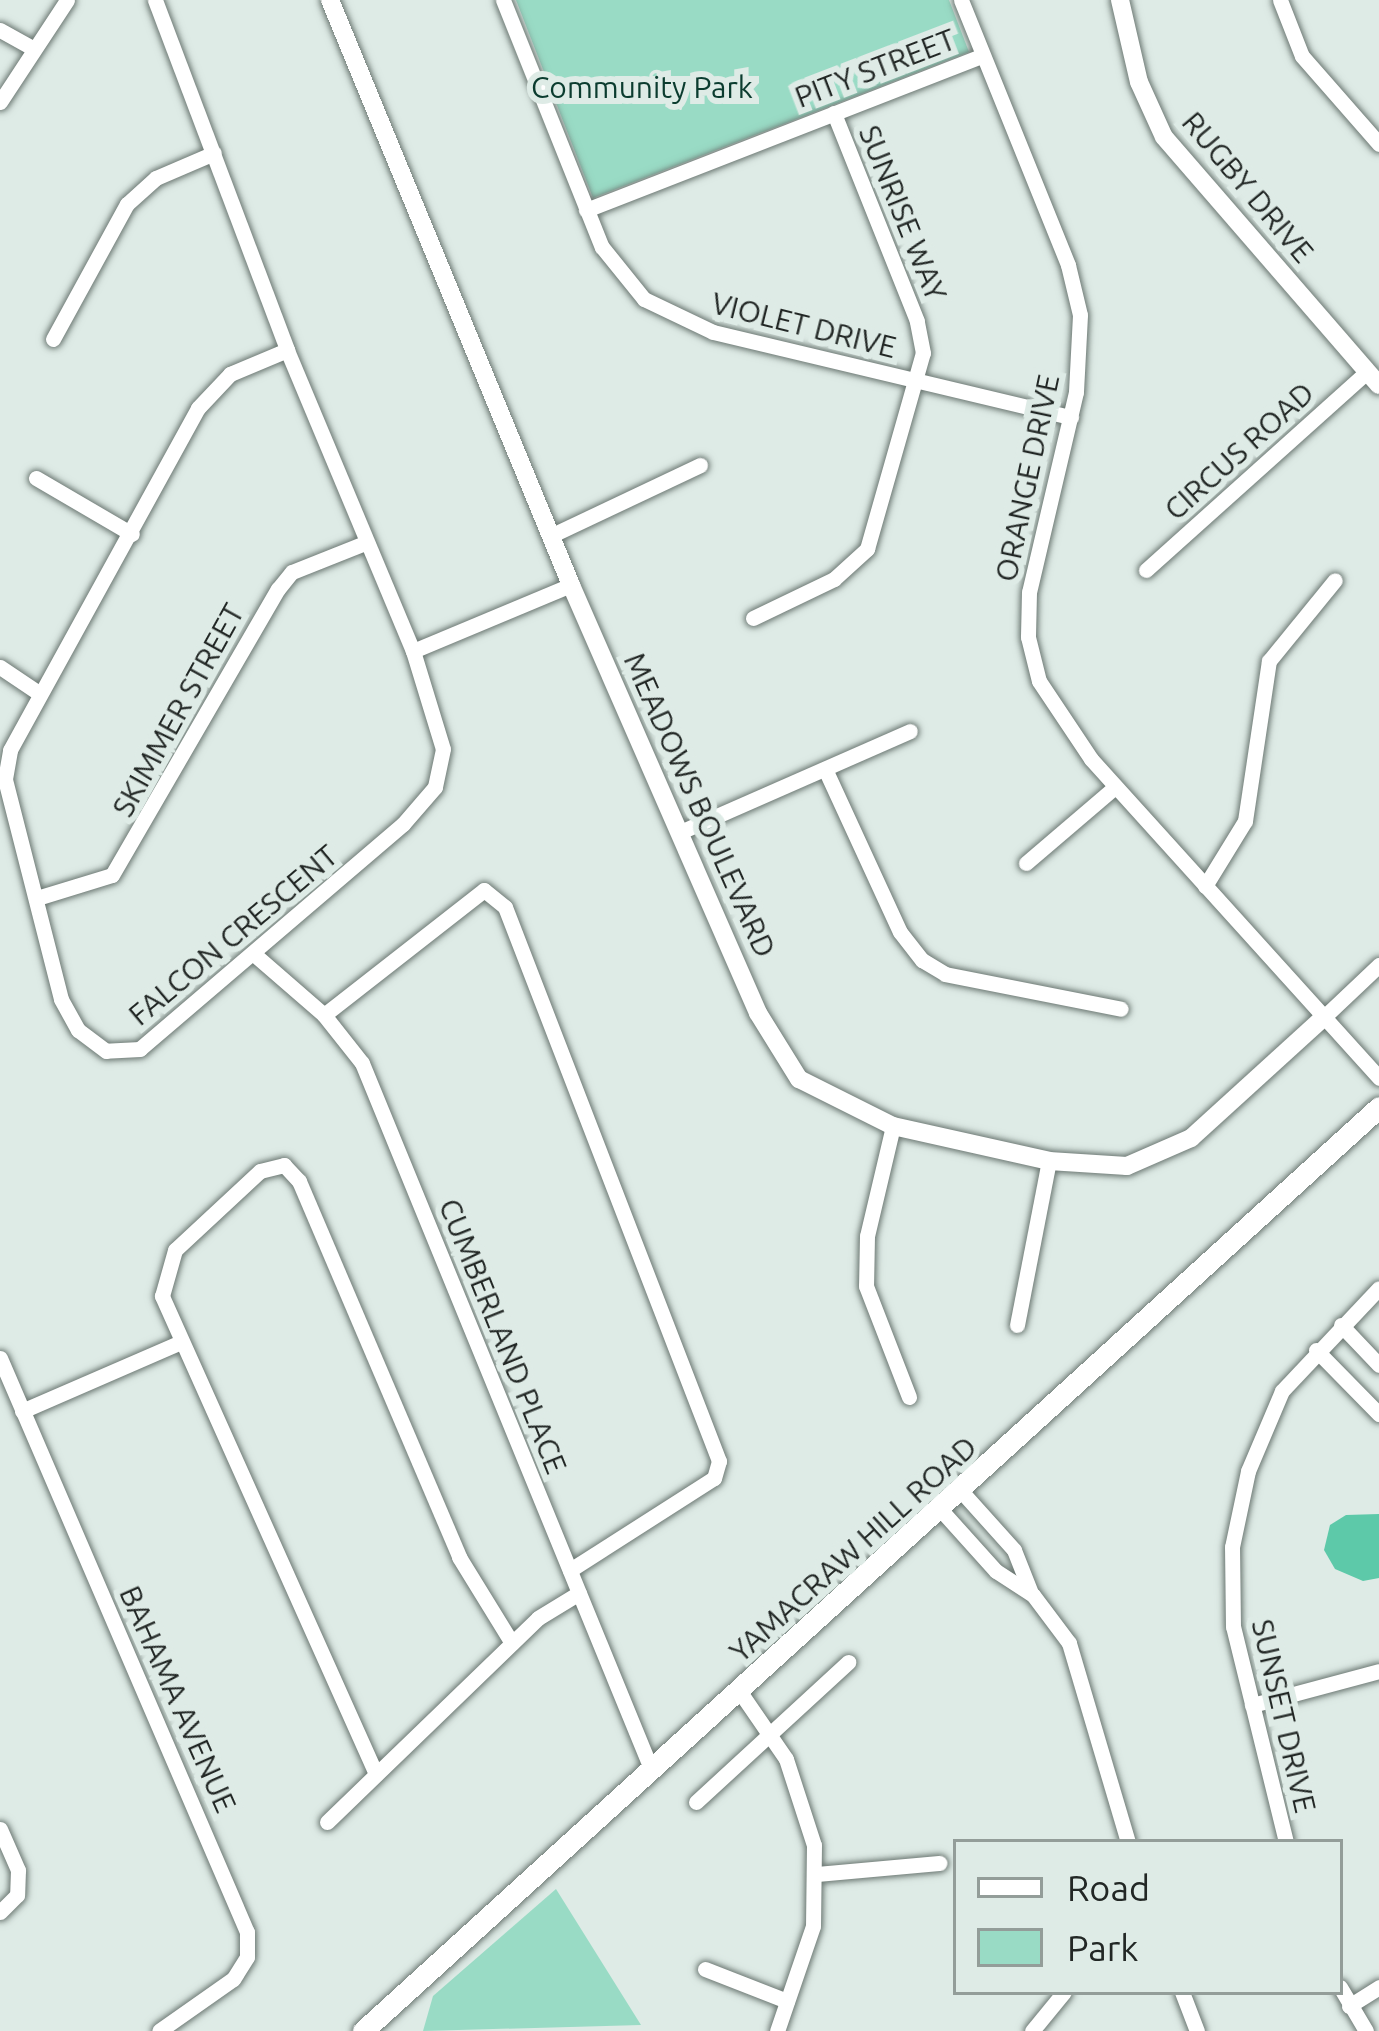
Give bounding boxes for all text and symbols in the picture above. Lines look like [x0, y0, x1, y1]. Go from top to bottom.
street label: PITY STREET [790, 21, 960, 115]
park label: Community Park [531, 69, 753, 105]
street label: RUGBY DRIVE [1175, 104, 1321, 270]
street label: SUNRISE WAY [852, 120, 954, 306]
street label: VIOLET DRIVE [708, 285, 900, 365]
street label: ORANGE DRIVE [987, 371, 1067, 585]
street label: CIRCUS ROAD [1157, 375, 1321, 527]
street label: SKIMMER STREET [105, 597, 251, 823]
street label: MEADOWS BOULEVARD [617, 647, 783, 963]
street label: FALCON CRESCENT [121, 837, 345, 1033]
street label: CUMBERLAND PLACE [431, 1193, 575, 1479]
street label: YAMACRAW HILL ROAD [722, 1429, 984, 1669]
street label: BAHAMA AVENUE [112, 1580, 244, 1818]
street label: SUNSET DRIVE [1244, 1616, 1324, 1816]
legend [953, 1839, 1343, 1995]
text: Road [1067, 1867, 1150, 1908]
text: Park [1067, 1927, 1139, 1968]

